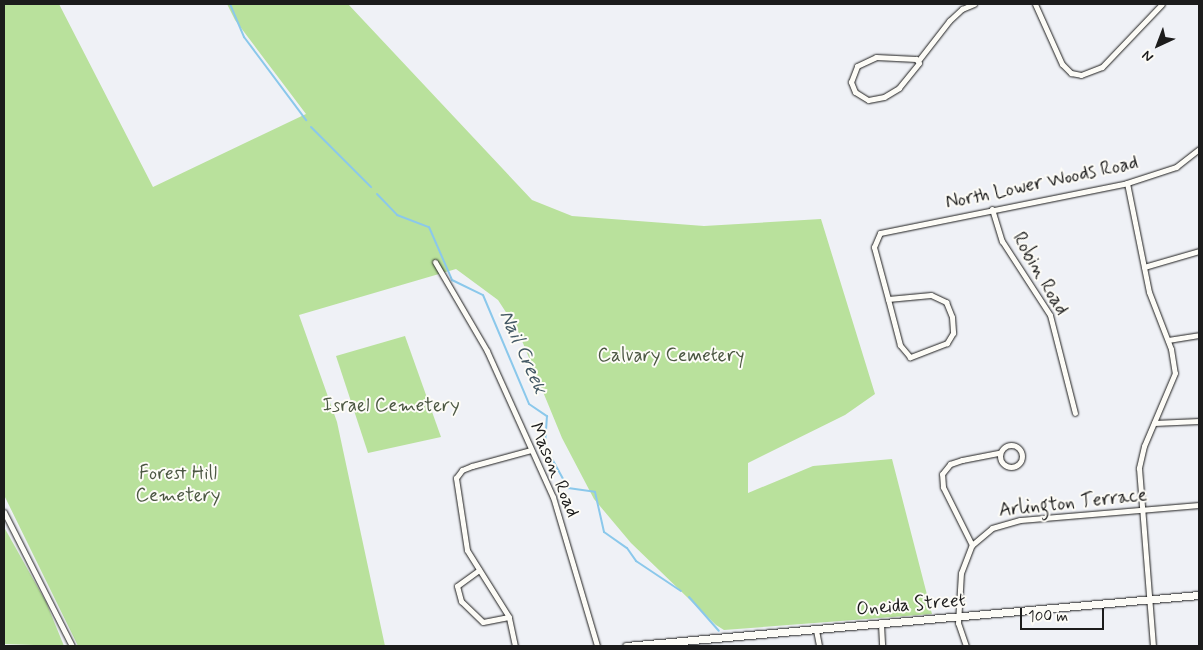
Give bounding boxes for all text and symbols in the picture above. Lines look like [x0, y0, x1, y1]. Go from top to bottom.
north arrow [1133, 20, 1183, 70]
text: N [1138, 46, 1157, 66]
street label: North Lower Woods Road [943, 151, 1141, 215]
street label: Robin Road [1007, 228, 1073, 320]
water label: Nail Creek [494, 307, 552, 397]
park label: Calvary Cemetery [595, 345, 747, 367]
park label: Israel Cemetery [322, 395, 460, 417]
street label: Mason Road [524, 419, 584, 521]
park label: Forest Hill Cemetery [136, 463, 220, 507]
street label: Arlington Terrace [1002, 484, 1144, 522]
street label: Oneida Street [854, 589, 968, 621]
scale bar [1023, 598, 1107, 630]
text: 100 m [1028, 607, 1068, 627]

